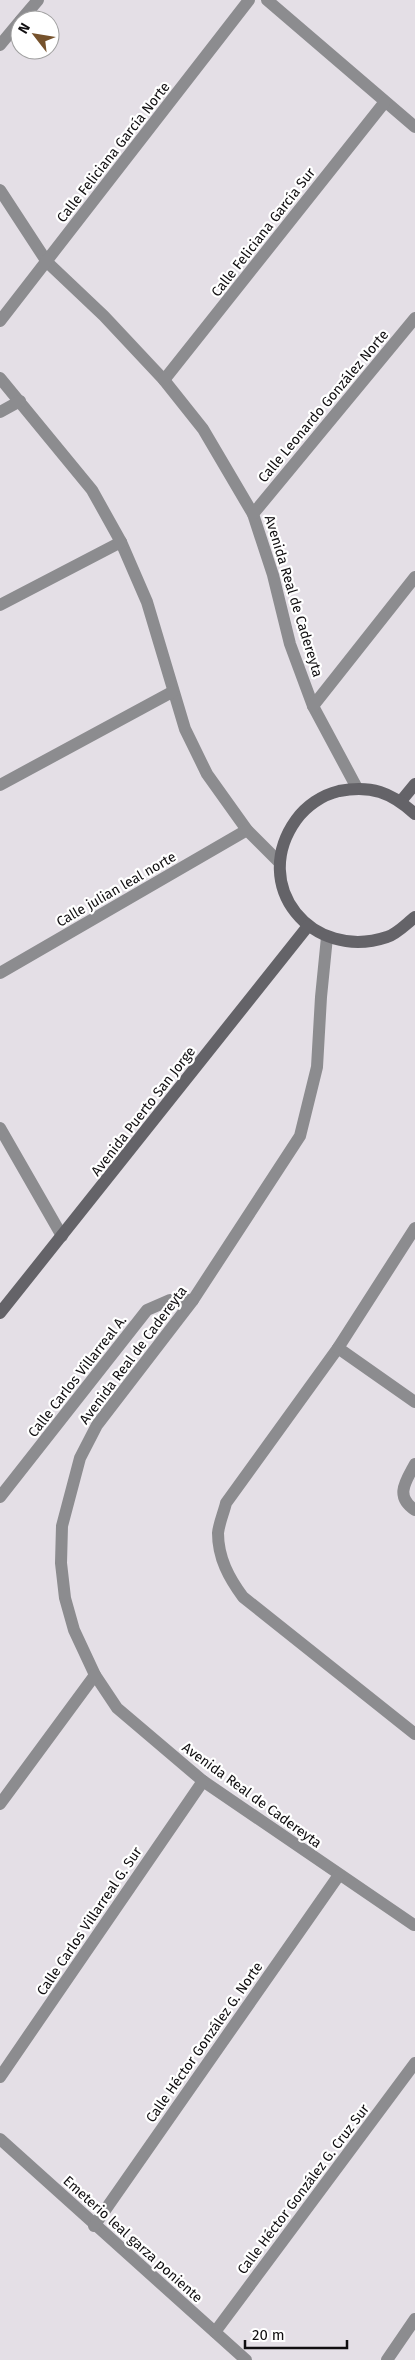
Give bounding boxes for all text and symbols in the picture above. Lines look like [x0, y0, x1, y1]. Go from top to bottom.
north arrow [10, 10, 60, 60]
text: N [15, 20, 34, 37]
street label: Calle Feliciana García Norte [53, 79, 174, 226]
street label: Calle Feliciana García Sur [208, 164, 319, 300]
street label: Calle Leonardo González Norte [255, 327, 392, 486]
street label: Avenida Real de Cadereyta [261, 513, 326, 679]
street label: Calle julian leal norte [53, 848, 179, 931]
street label: Avenida Puerto San Jorge [88, 1043, 199, 1179]
street label: Avenida Real de Cadereyta [76, 1283, 191, 1428]
street label: Calle Carlos Villarreal A. [25, 1312, 130, 1441]
street label: Avenida Real de Cadereyta [179, 1739, 325, 1852]
street label: Calle Carlos Villarreal G. Sur [33, 1843, 146, 1999]
street label: Calle Héctor González G. Norte [142, 1959, 266, 2126]
street label: Calle Héctor González G. Cruz Sur [234, 2100, 373, 2278]
street label: Emeterio leal garza poniente [60, 2172, 206, 2306]
scale bar [245, 2318, 348, 2350]
text: 20 m [252, 2326, 285, 2344]

